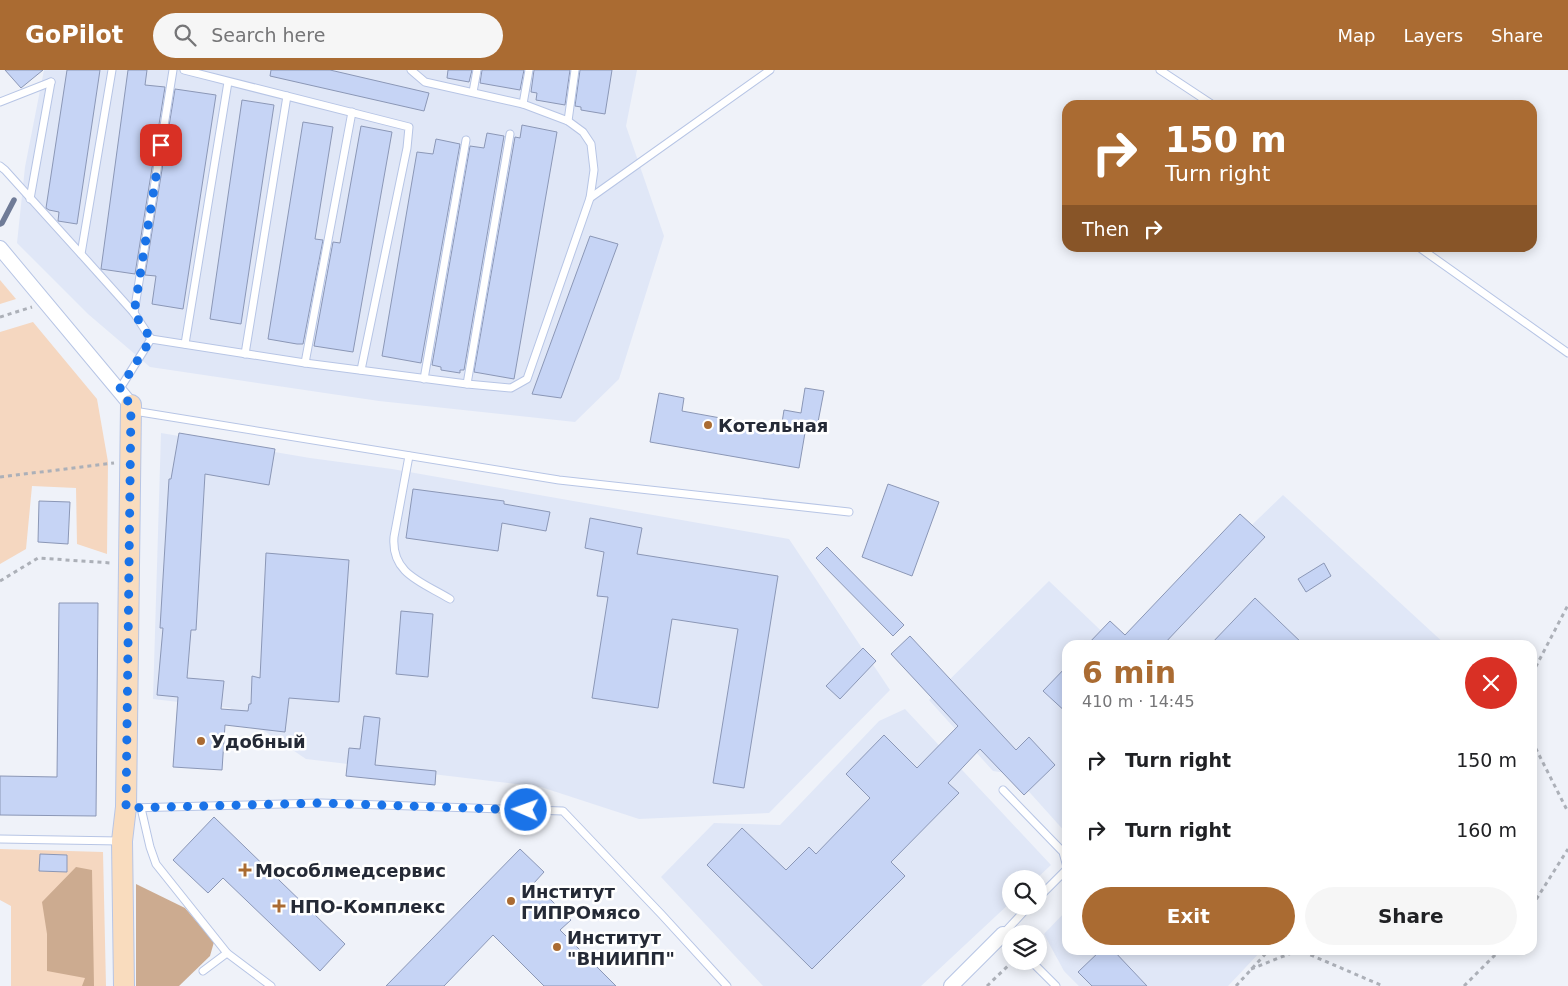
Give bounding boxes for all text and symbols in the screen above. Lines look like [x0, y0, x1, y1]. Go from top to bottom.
search box [153, 13, 503, 58]
text: GoPilot [25, 21, 123, 49]
icon: search [171, 21, 199, 49]
text: Search here [211, 24, 325, 46]
text: Map [1337, 25, 1375, 46]
text: Layers [1403, 25, 1463, 46]
text: Share [1491, 25, 1543, 46]
icon: right [1082, 120, 1147, 185]
text: 150 m [1165, 120, 1287, 160]
pin [140, 124, 182, 166]
icon: arrive [147, 131, 175, 159]
text: Turn right [1165, 161, 1270, 186]
icon: right [1139, 215, 1167, 243]
text: Then [1082, 218, 1129, 240]
place label: Котельная [718, 415, 828, 436]
marker: Котельная [702, 419, 714, 431]
text: 6 min [1082, 655, 1176, 690]
button: close [1465, 657, 1517, 709]
text: 410 m · 14:45 [1082, 692, 1195, 711]
place label: Удобный [211, 731, 306, 752]
marker: Удобный [195, 735, 207, 747]
icon: right [1082, 746, 1110, 774]
text: Turn right [1125, 749, 1231, 771]
text: 150 m [1456, 749, 1517, 771]
position arrow [499, 783, 551, 835]
icon: right [1082, 816, 1110, 844]
text: Turn right [1125, 819, 1231, 841]
text: 160 m [1456, 819, 1517, 841]
place label: Мособлмедсервис [255, 860, 446, 881]
marker: Мособлмедсервис [239, 864, 251, 876]
map controls [1002, 870, 1047, 970]
button: search [1002, 870, 1047, 915]
place label: Институт ГИПРОмясо [521, 881, 640, 923]
button: Exit [1082, 887, 1295, 945]
button: Share [1305, 887, 1517, 945]
marker: Институт ГИПРОмясо [505, 895, 517, 907]
place label: НПО-Комплекс [290, 896, 445, 917]
marker: НПО-Комплекс [272, 899, 286, 913]
button: layers [1002, 925, 1047, 970]
place label: Институт "ВНИИПП" [567, 927, 675, 969]
marker: Институт "ВНИИПП" [551, 941, 563, 953]

